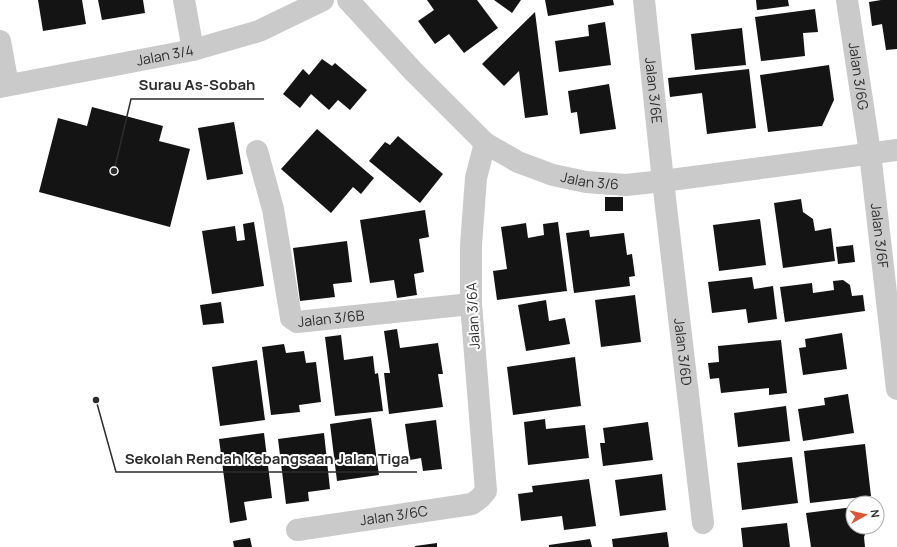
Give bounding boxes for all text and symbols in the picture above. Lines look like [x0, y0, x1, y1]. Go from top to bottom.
street label: Jalan 3/4 [135, 40, 195, 70]
street label: Jalan 3/6G [844, 41, 873, 111]
street label: Jalan 3/6E [641, 56, 667, 124]
callout: Surau As-Sobah [131, 72, 264, 99]
text: Surau As-Sobah [139, 74, 255, 95]
street label: Jalan 3/6 [559, 167, 620, 193]
street label: Jalan 3/6F [867, 202, 893, 269]
street label: Jalan 3/6A [461, 282, 484, 350]
street label: Jalan 3/6B [297, 305, 366, 331]
street label: Jalan 3/6D [670, 317, 697, 387]
callout: Sekolah Rendah Kebangsaan Jalan Tiga [116, 445, 417, 472]
text: Sekolah Rendah Kebangsaan Jalan Tiga [125, 448, 409, 469]
north arrow [845, 495, 885, 535]
street label: Jalan 3/6C [359, 501, 429, 530]
text: N [867, 509, 883, 519]

